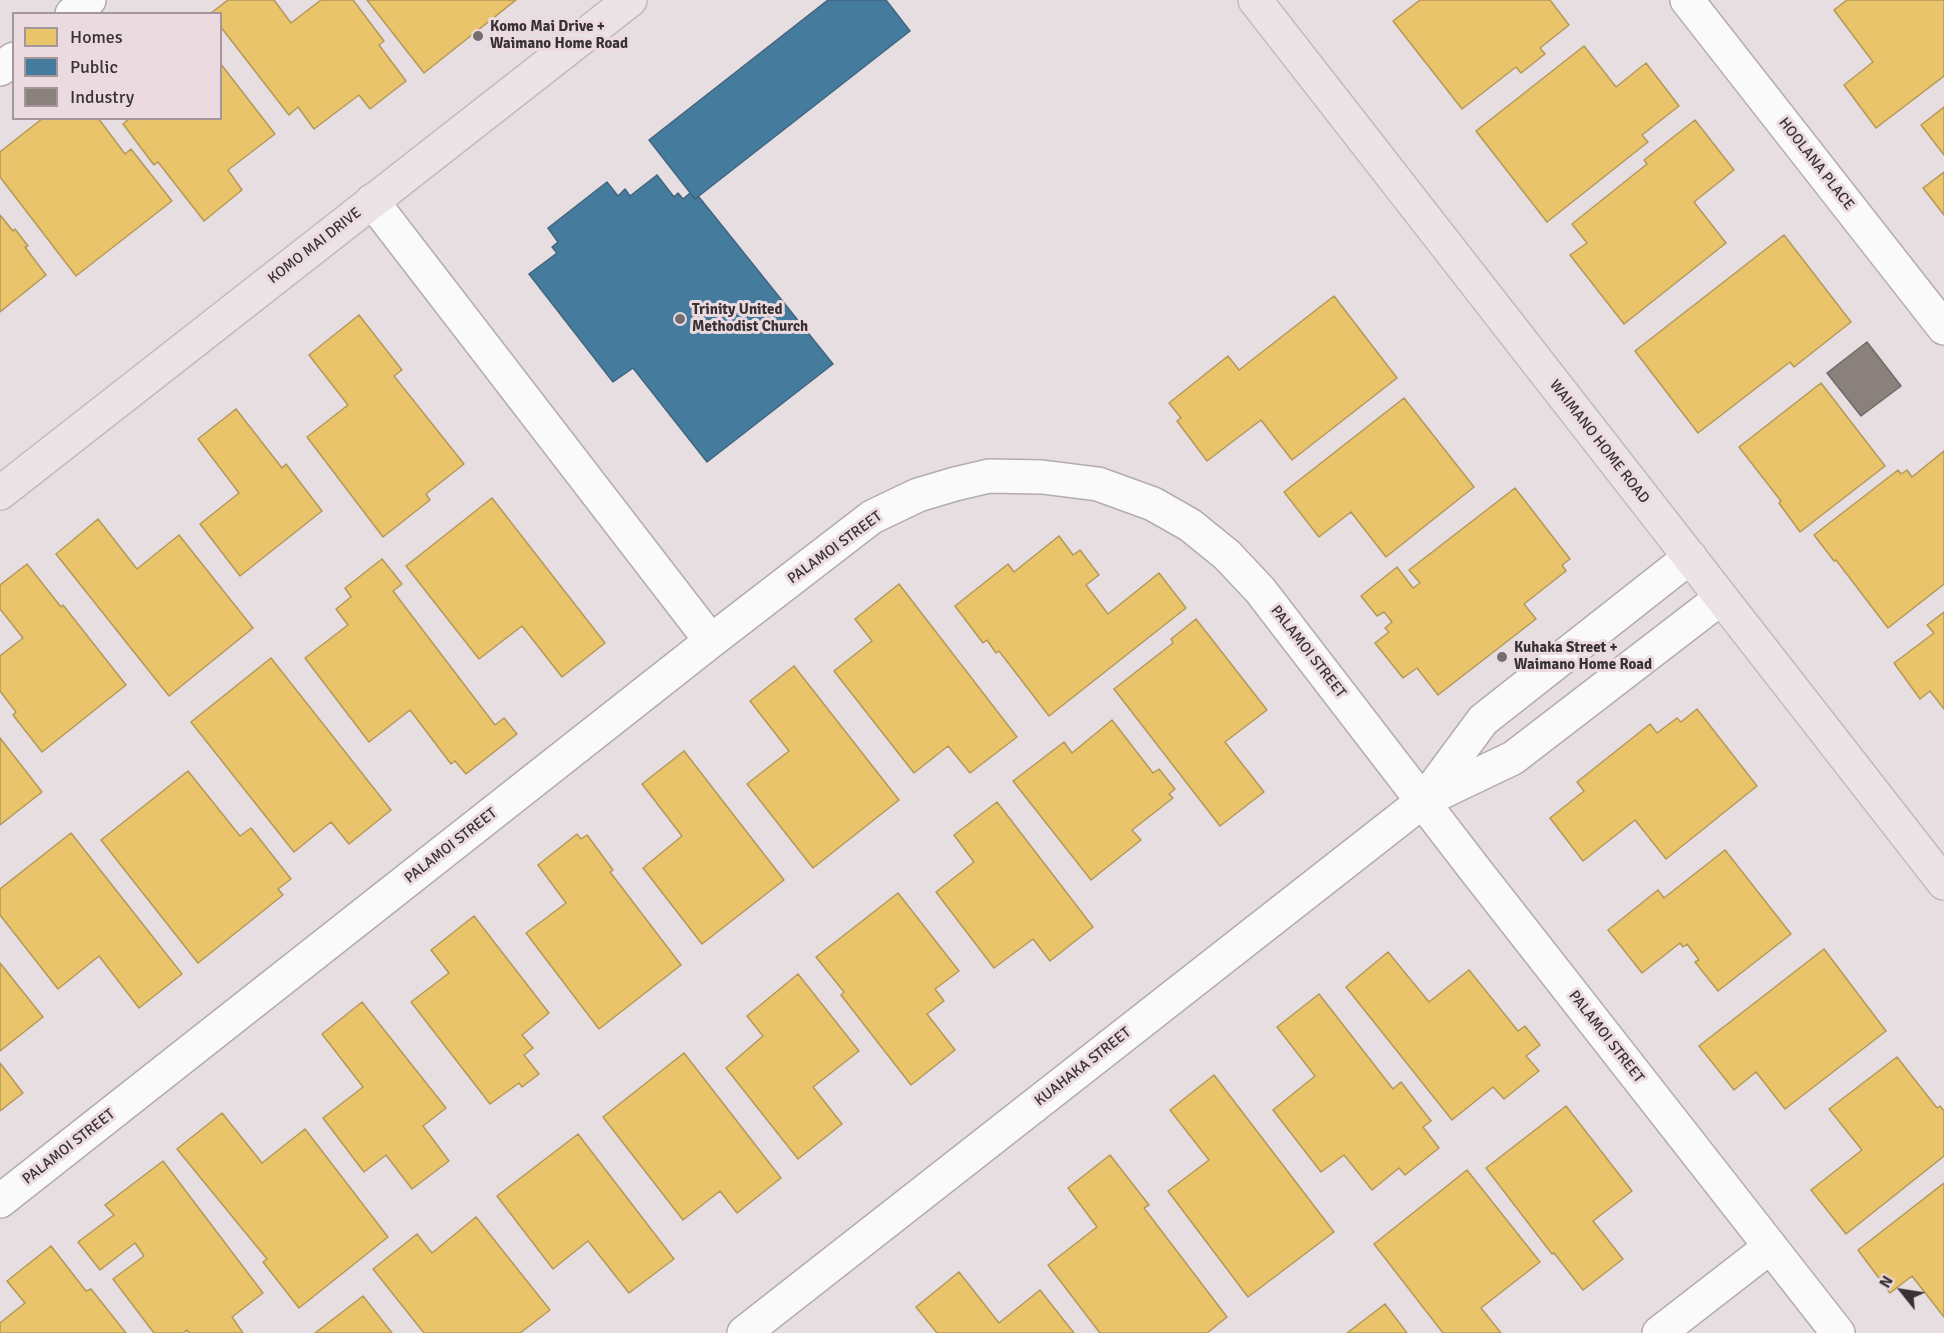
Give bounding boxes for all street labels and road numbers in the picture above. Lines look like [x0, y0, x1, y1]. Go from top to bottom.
street label: HOOLANA PLACE [1774, 114, 1858, 214]
street label: KOMO MAI DRIVE [265, 204, 365, 288]
street label: WAIMANO HOME ROAD [1545, 377, 1653, 507]
street label: PALAMOI STREET [784, 508, 886, 588]
street label: PALAMOI STREET [1266, 602, 1350, 702]
street label: PALAMOI STREET [401, 804, 501, 888]
street label: PALAMOI STREET [1564, 987, 1648, 1087]
street label: KUAHAKA STREET [1031, 1024, 1135, 1110]
street label: PALAMOI STREET [19, 1105, 119, 1189]

